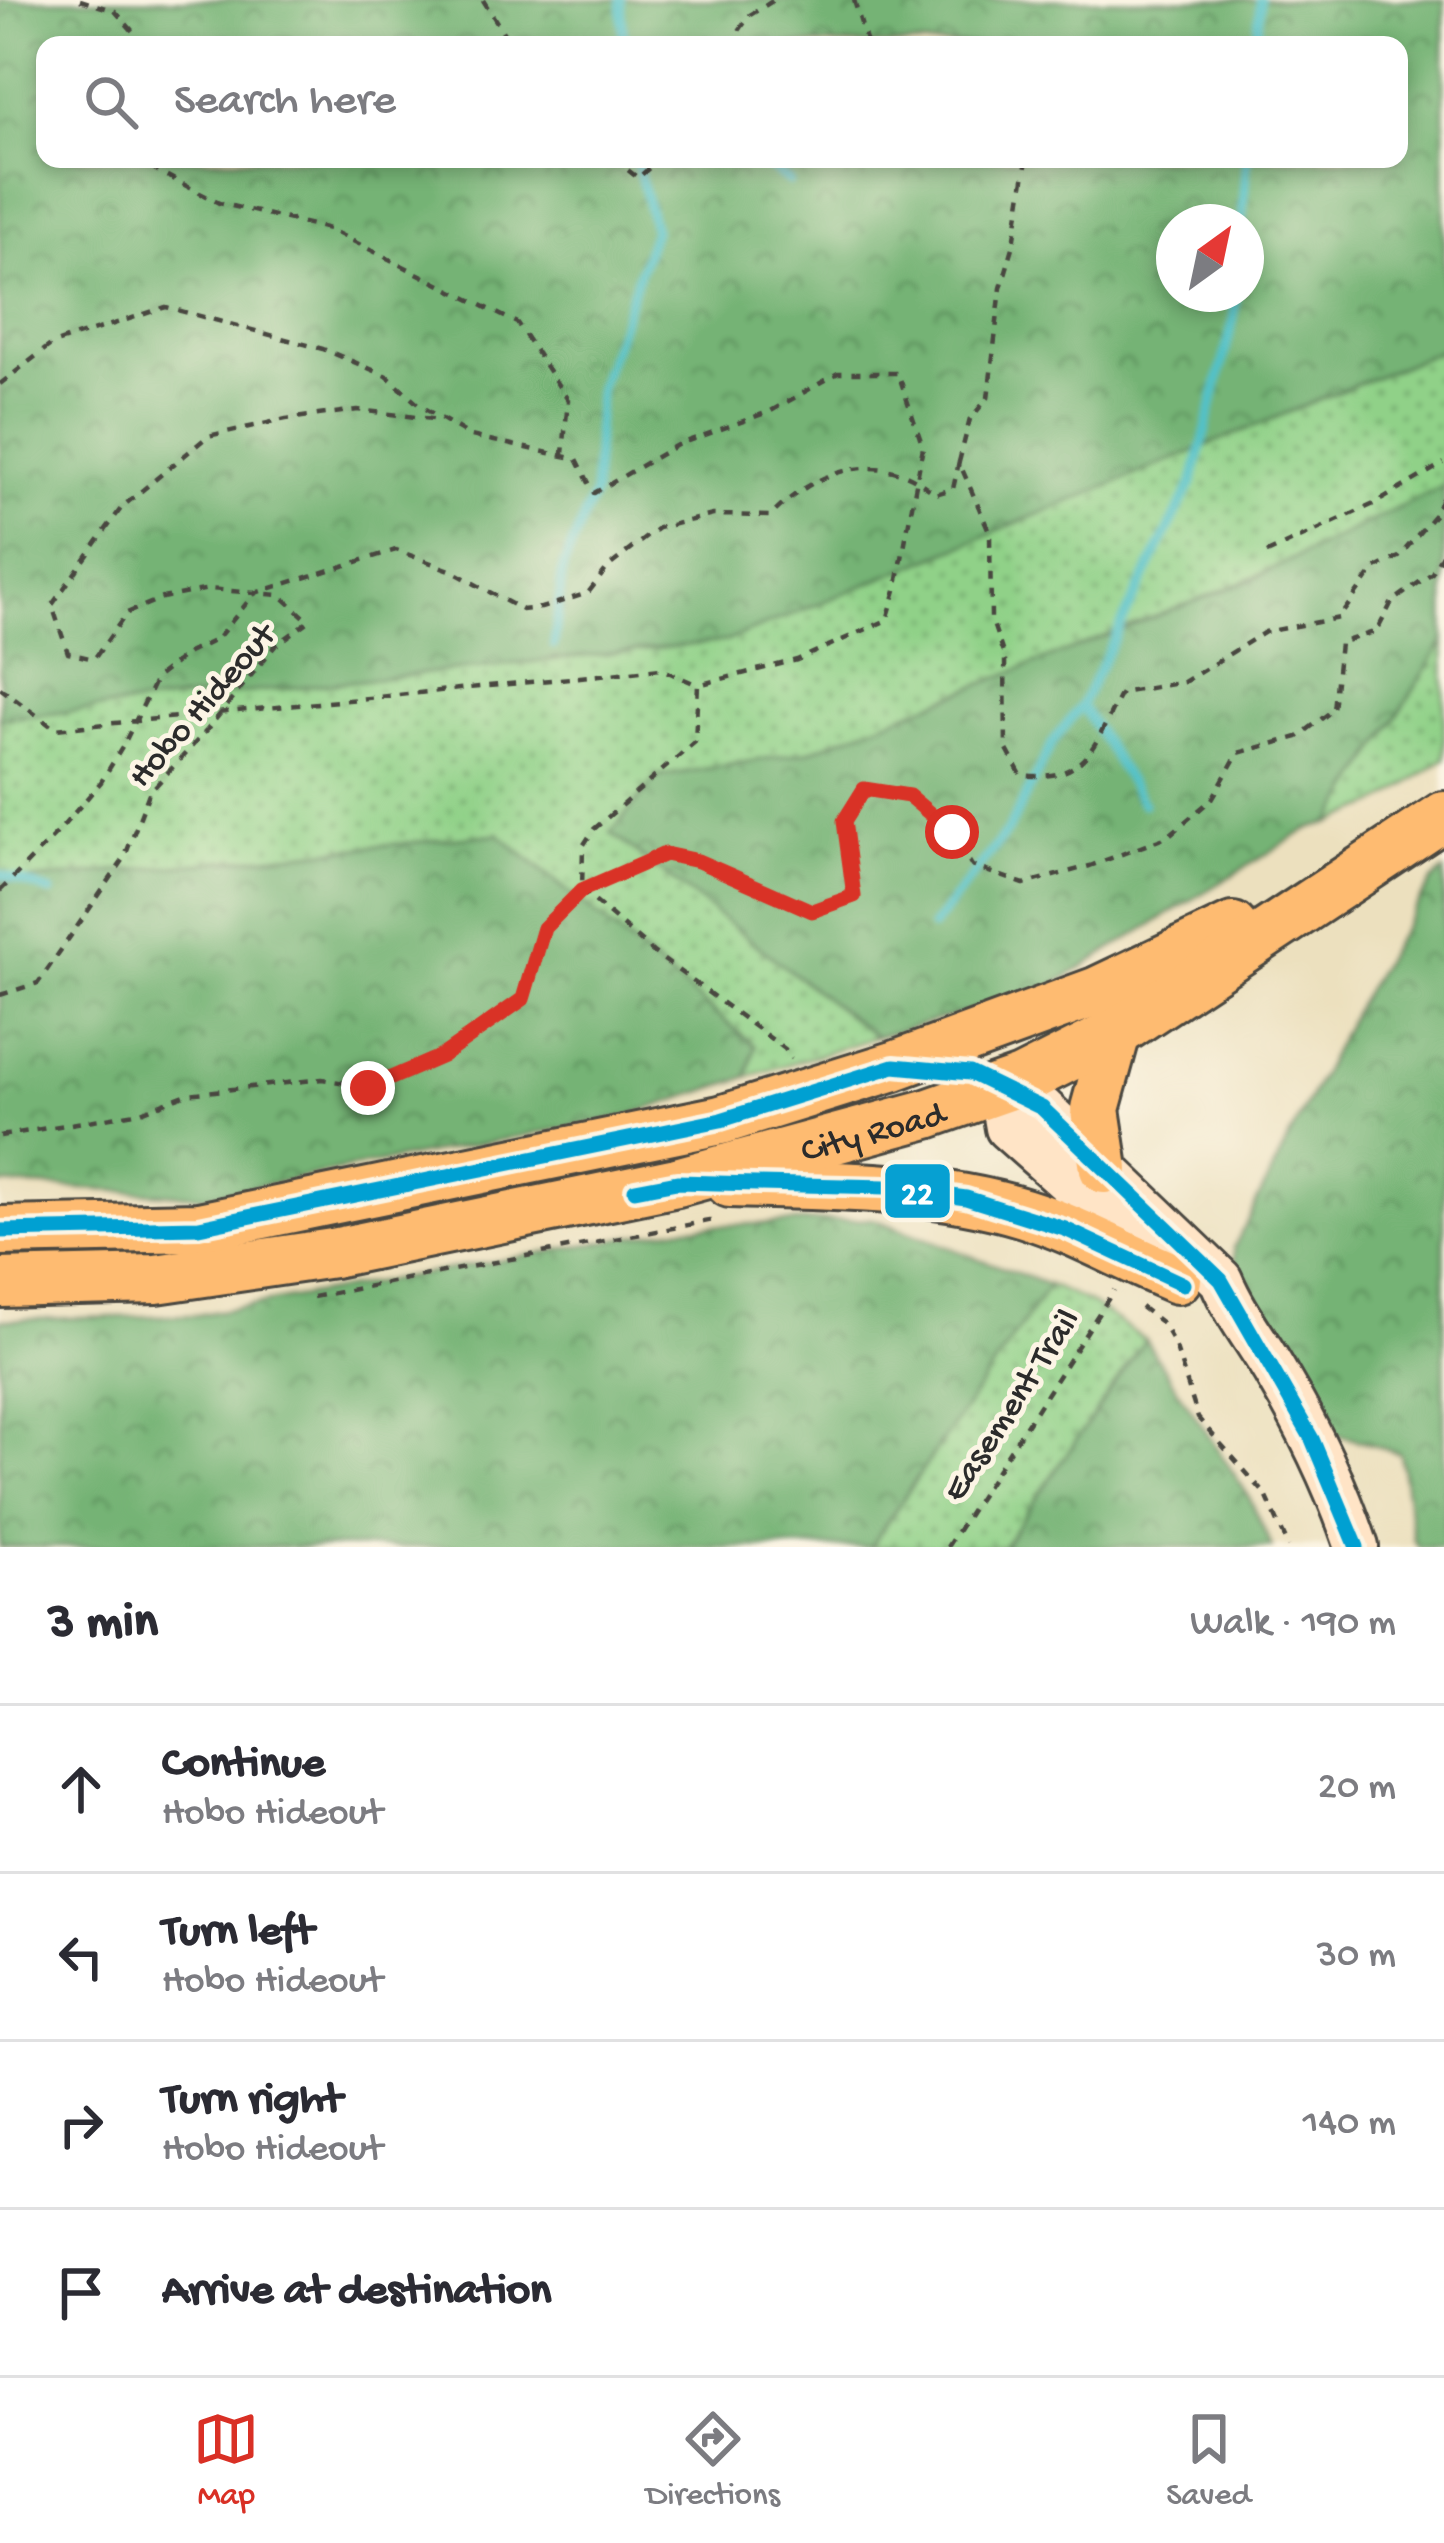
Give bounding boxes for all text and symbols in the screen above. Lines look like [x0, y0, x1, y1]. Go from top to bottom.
search box [36, 36, 1408, 168]
icon: search [78, 69, 144, 135]
text: Search here [174, 76, 396, 129]
north arrow [1156, 204, 1264, 312]
street label: Hobo Hideout [121, 614, 289, 798]
route start [925, 805, 979, 859]
route end [341, 1061, 395, 1115]
street label: City Road [797, 1094, 954, 1175]
line badge: 22 [883, 1162, 952, 1220]
text: 22 [901, 1178, 933, 1216]
street label: Easement Trail [935, 1302, 1092, 1511]
text: 3 min [48, 1595, 158, 1655]
text: Walk · 190 m [1190, 1602, 1396, 1648]
text: Continue [162, 1739, 325, 1792]
icon: ahead [48, 1756, 114, 1822]
text: 20 m [1318, 1766, 1396, 1812]
text: Hobo Hideout [162, 1792, 383, 1838]
text: Turn left [162, 1907, 314, 1960]
icon: left [48, 1924, 114, 1990]
text: 30 m [1317, 1934, 1396, 1980]
text: Hobo Hideout [162, 1960, 383, 2006]
text: Turn right [162, 2075, 342, 2128]
icon: right [48, 2092, 114, 2158]
text: 140 m [1303, 2102, 1396, 2148]
text: Hobo Hideout [162, 2128, 383, 2174]
icon: arrive [48, 2260, 114, 2326]
text: Arrive at destination [162, 2266, 551, 2319]
tab: Map [193, 2406, 259, 2516]
tab: Directions [646, 2406, 780, 2516]
tab: Saved [1166, 2406, 1251, 2516]

